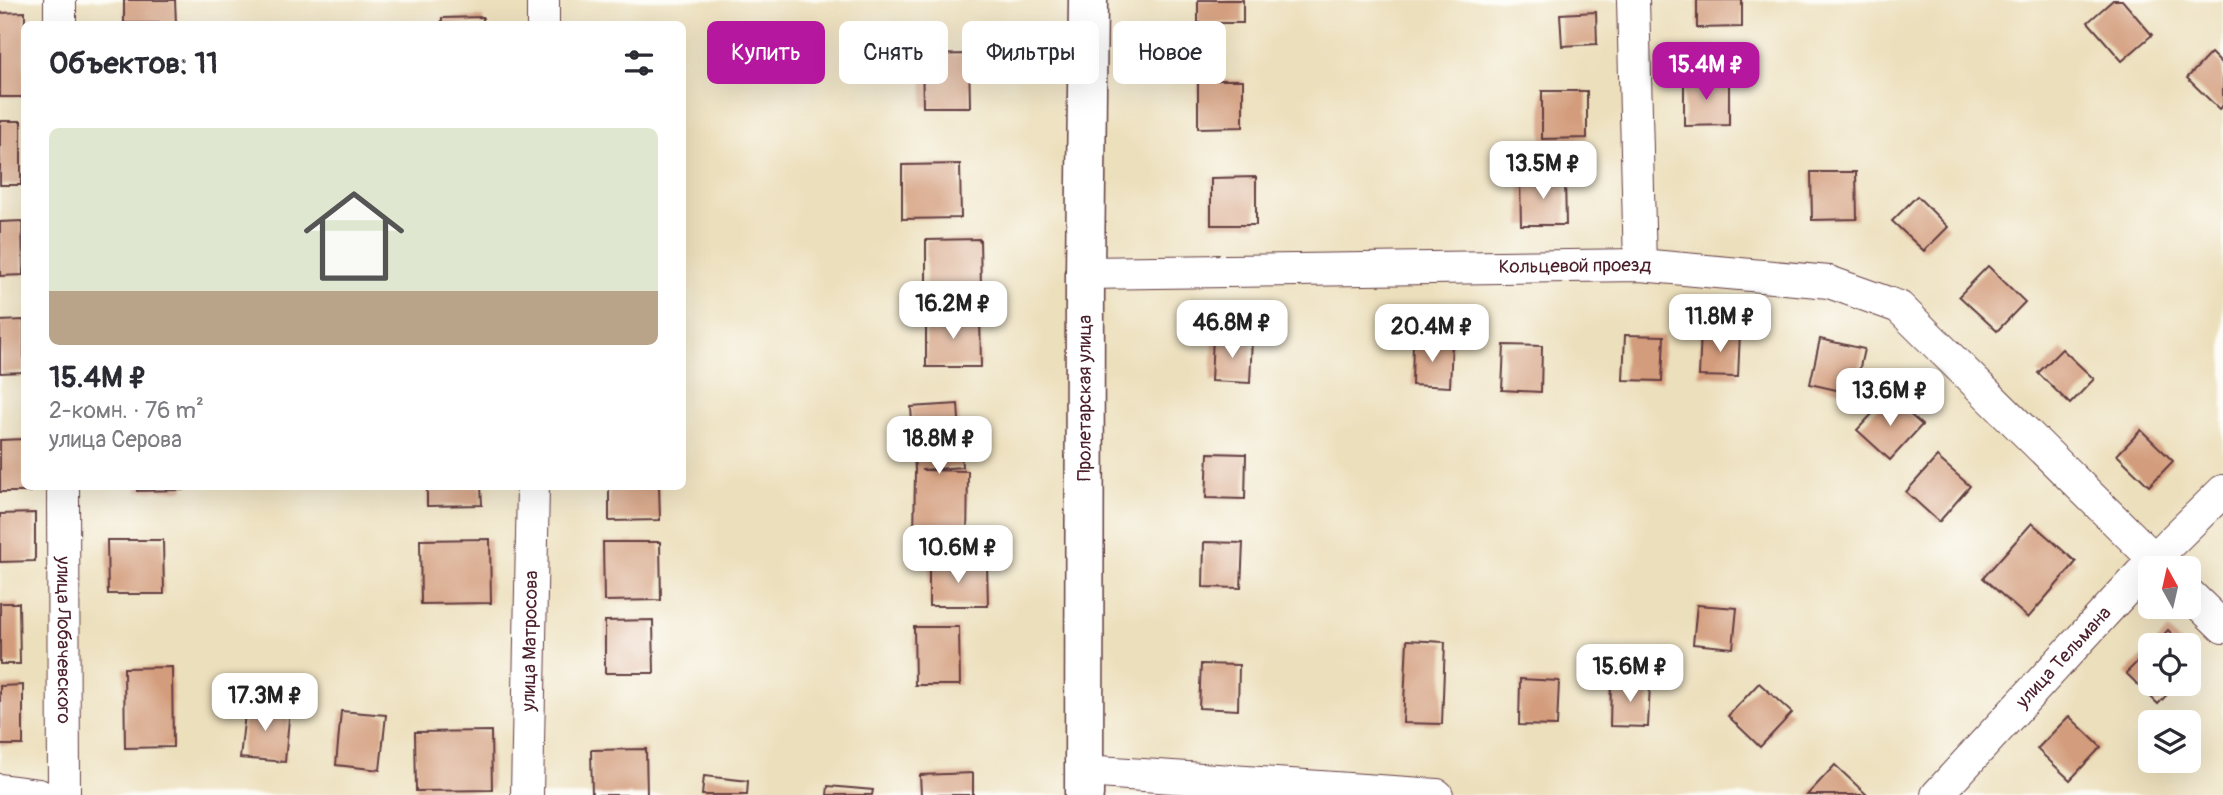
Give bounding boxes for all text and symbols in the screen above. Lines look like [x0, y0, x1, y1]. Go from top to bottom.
chip: Купить [707, 21, 825, 84]
chip: Снять [839, 21, 948, 84]
chip: Фильтры [962, 21, 1099, 84]
chip: Новое [1113, 21, 1226, 84]
pin: 15.4M ₽ [1641, 42, 1771, 102]
icon: filters [620, 44, 658, 82]
text: Объектов: 11 [49, 45, 218, 82]
text: 15.4M ₽ [1668, 50, 1744, 79]
pin: 13.5M ₽ [1478, 142, 1608, 201]
text: 13.5M ₽ [1506, 149, 1580, 178]
icon: home [291, 173, 417, 299]
street label: Кольцевой проезд [1498, 253, 1653, 279]
pin: 16.2M ₽ [888, 282, 1018, 341]
text: 16.2M ₽ [915, 289, 991, 318]
pin: 11.8M ₽ [1655, 294, 1785, 354]
pin: 46.8M ₽ [1167, 300, 1297, 360]
text: 11.8M ₽ [1685, 302, 1755, 331]
pin: 20.4M ₽ [1367, 304, 1497, 364]
text: 46.8M ₽ [1193, 308, 1271, 337]
text: 20.4M ₽ [1391, 312, 1473, 341]
street label: Пролетарская улица [1073, 315, 1097, 481]
text: 15.4M ₽ [49, 359, 147, 396]
pin: 13.6M ₽ [1825, 368, 1955, 428]
text: 13.6M ₽ [1852, 376, 1928, 405]
text: 2-комн. · 76 m² [49, 396, 204, 425]
pin: 18.8M ₽ [874, 416, 1004, 476]
text: 18.8M ₽ [903, 424, 975, 453]
text: улица Серова [49, 425, 182, 454]
pin: 10.6M ₽ [893, 526, 1023, 585]
text: 10.6M ₽ [919, 533, 997, 562]
street label: улица Лобачевского [51, 555, 76, 724]
north arrow [2138, 556, 2202, 620]
map controls [2138, 556, 2201, 773]
street label: улица Матросова [517, 570, 543, 713]
street label: улица Тельмана [2010, 601, 2116, 714]
button: locate [2138, 633, 2201, 696]
pin: 15.6M ₽ [1565, 644, 1695, 704]
text: 15.6M ₽ [1592, 652, 1668, 681]
pin: 17.3M ₽ [200, 674, 330, 733]
text: 17.3M ₽ [228, 681, 302, 710]
button: layers [2138, 710, 2201, 773]

